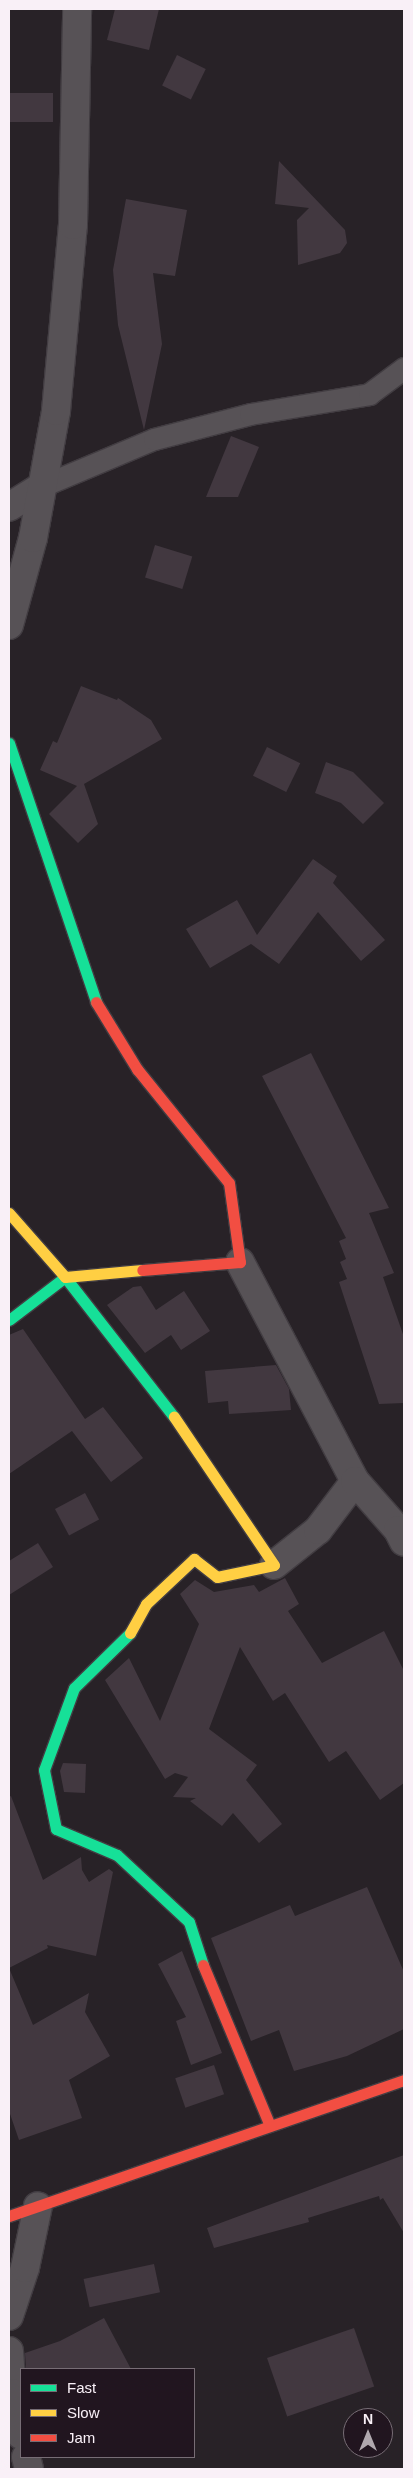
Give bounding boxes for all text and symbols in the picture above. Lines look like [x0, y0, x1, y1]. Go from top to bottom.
legend [20, 2368, 195, 2458]
text: Fast [67, 2379, 96, 2396]
text: Slow [67, 2404, 100, 2421]
north arrow [343, 2408, 393, 2458]
text: N [363, 2411, 373, 2427]
text: Jam [67, 2429, 95, 2446]

